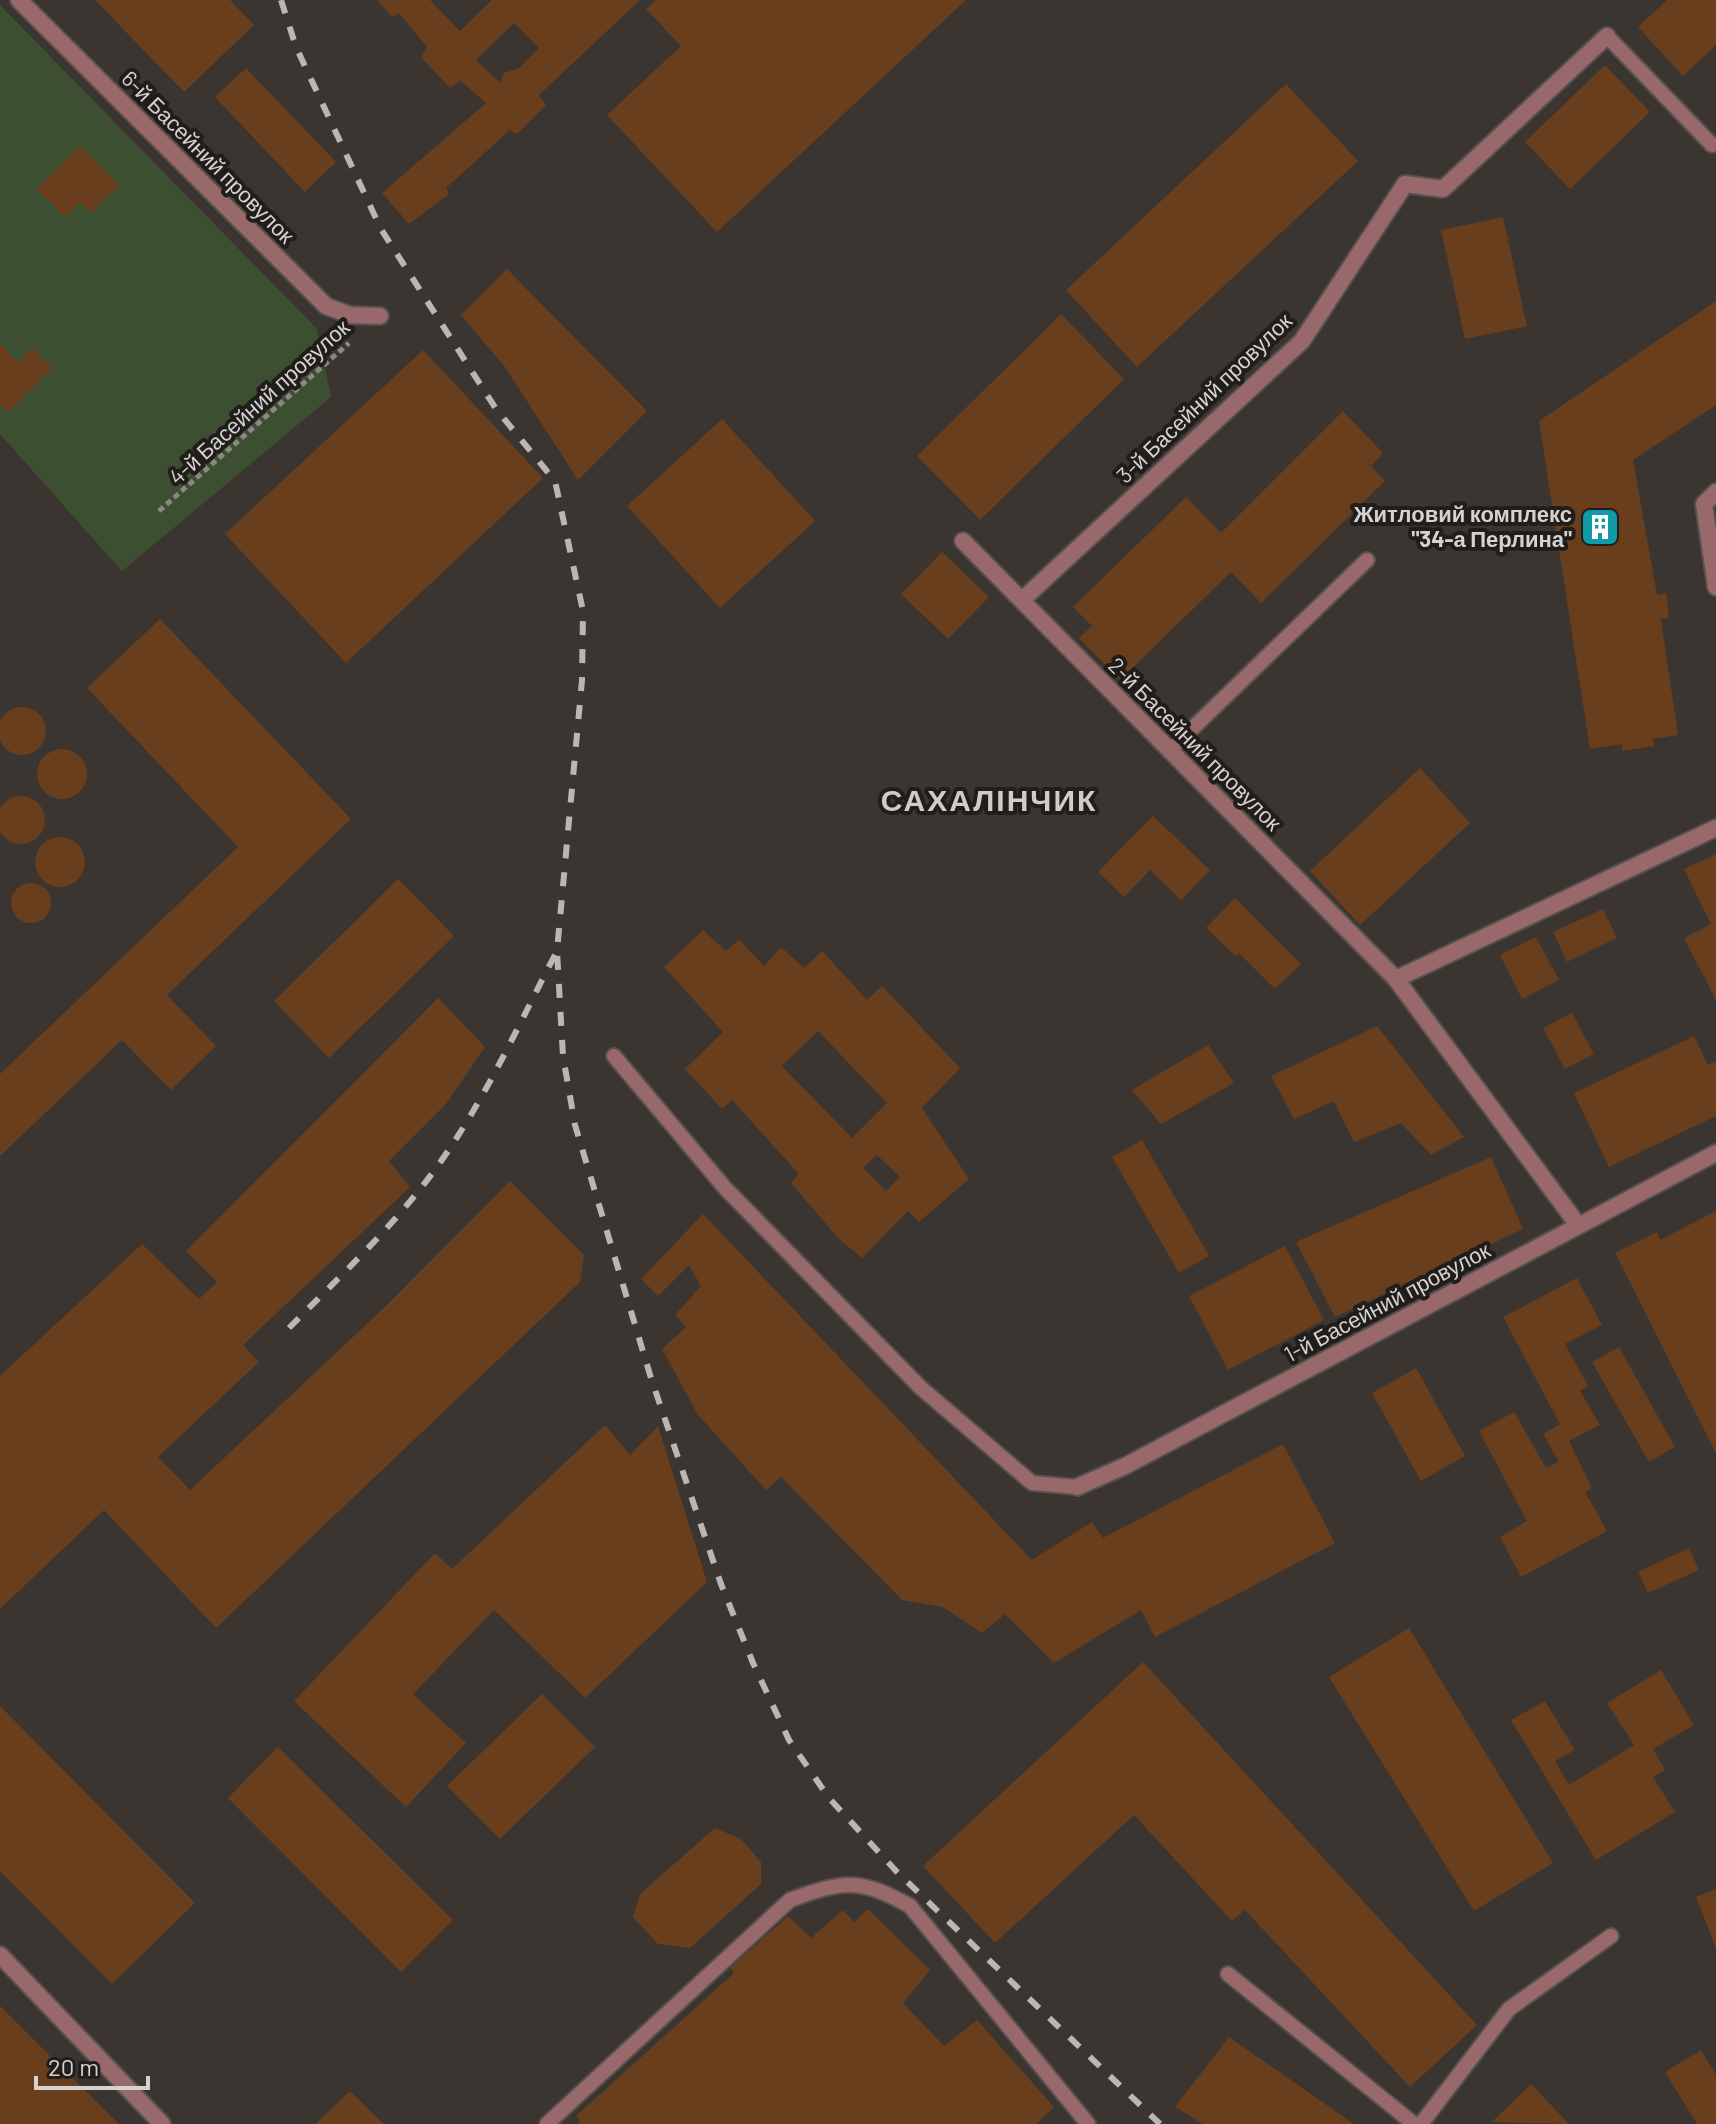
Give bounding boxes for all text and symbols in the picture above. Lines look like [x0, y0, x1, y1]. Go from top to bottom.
street label: 6-й Басейний провулок [116, 65, 301, 249]
street label: 3-й Басейний провулок [1110, 307, 1297, 488]
street label: 4-й Басейний провулок [163, 313, 355, 490]
place label: Житловий комплекс "34-а Перлина" [1353, 500, 1572, 552]
building icon: Житловий комплекс "34-а Перлина" [1579, 506, 1621, 548]
street label: 2-й Басейний провулок [1103, 652, 1288, 836]
district label: САХАЛІНЧИК [881, 781, 1097, 817]
street label: 1-й Басейний провулок [1279, 1236, 1495, 1367]
scale bar [36, 2040, 148, 2090]
text: 20 m [48, 2052, 99, 2081]

